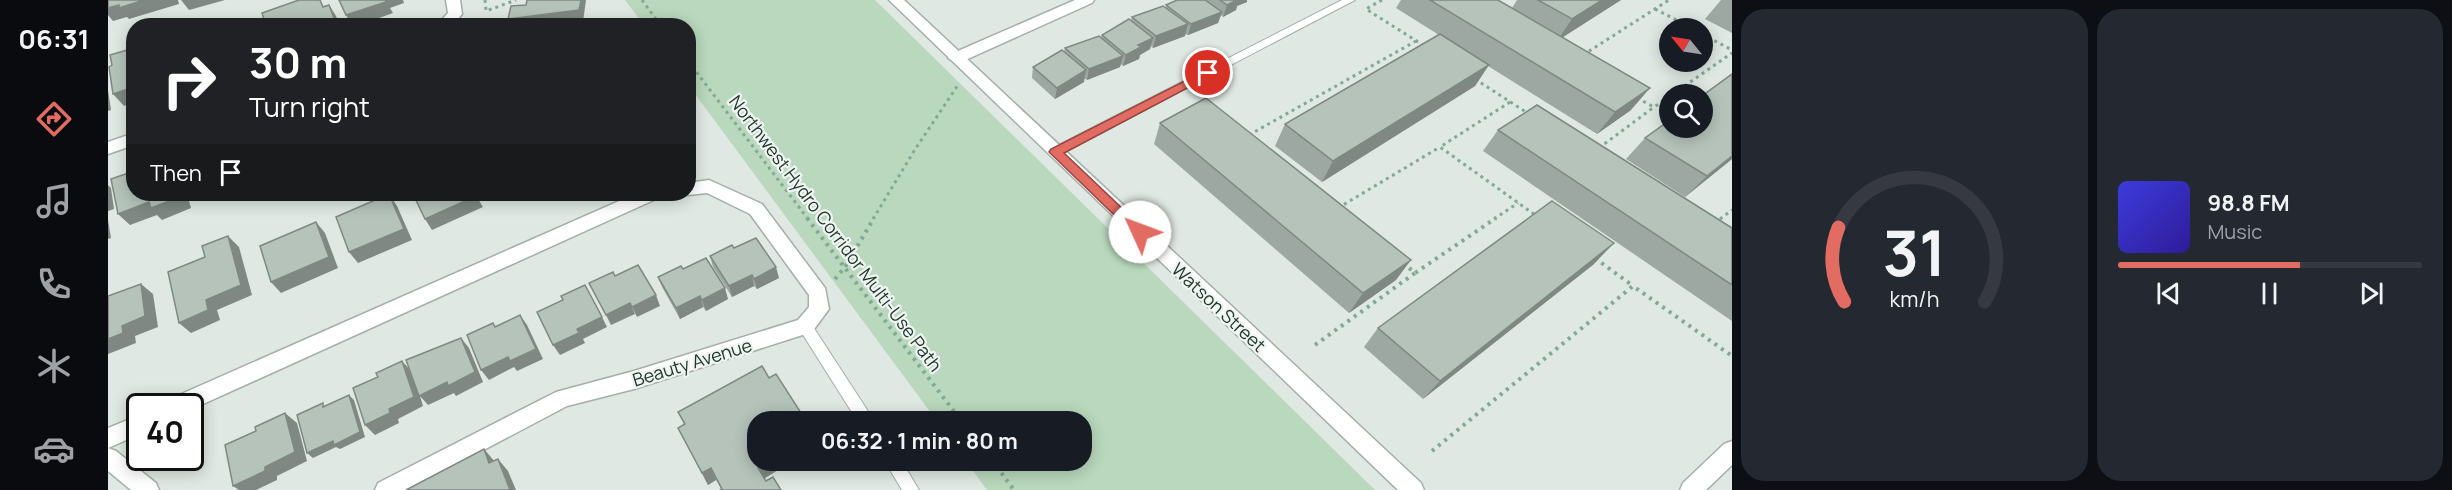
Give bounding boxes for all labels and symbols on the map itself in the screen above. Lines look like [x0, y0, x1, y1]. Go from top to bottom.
north arrow [1659, 18, 1713, 72]
pin [1182, 47, 1233, 98]
street label: Northwest Hydro Corridor Multi-Use Path [724, 90, 948, 376]
position arrow [1108, 200, 1172, 264]
street label: Watson Street [1167, 257, 1271, 357]
street label: Beauty Avenue [629, 332, 755, 392]
speed limit sign: 40 [126, 393, 204, 471]

